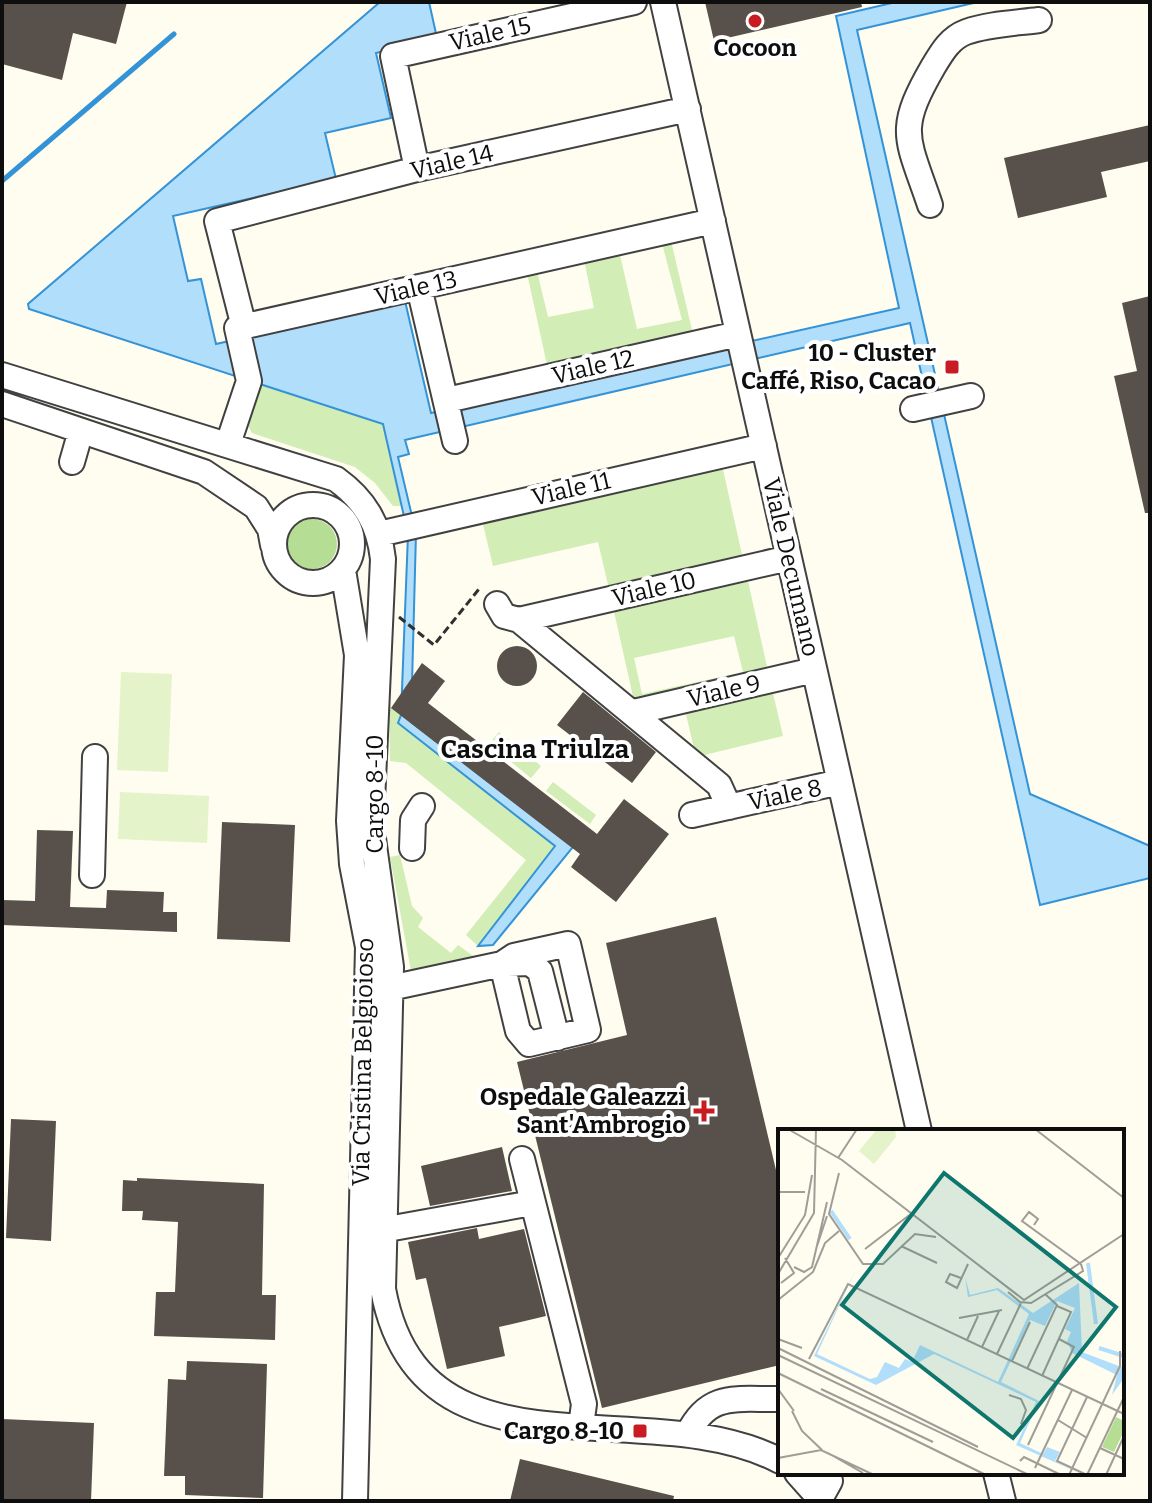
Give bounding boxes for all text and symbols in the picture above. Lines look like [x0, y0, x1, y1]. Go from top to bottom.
street label: Viale 15 [446, 11, 534, 57]
marker: Cocoon [746, 12, 764, 30]
place label: Cocoon [713, 34, 797, 62]
street label: Viale 14 [408, 139, 496, 185]
street label: Viale 13 [372, 265, 460, 311]
place label: 10 - Cluster Caffé, Riso, Cacao [741, 339, 936, 395]
street label: Viale 12 [549, 344, 637, 390]
marker: 10 - Cluster Caffé, Riso, Cacao [943, 358, 961, 376]
street label: Viale 11 [529, 466, 613, 512]
street label: Viale Decumano [757, 475, 825, 659]
street label: Viale 10 [609, 566, 699, 612]
street label: Viale 9 [685, 669, 763, 713]
street label: Cargo 8-10 [361, 734, 389, 854]
district label: Cascina Triulza [441, 734, 630, 765]
street label: Viale 8 [746, 774, 824, 816]
street label: Via Cristina Belgioioso [347, 938, 379, 1186]
place label: Ospedale Galeazzi Sant'Ambrogio [480, 1083, 686, 1139]
marker: Ospedale Galeazzi Sant'Ambrogio [693, 1100, 715, 1122]
inset map [778, 1129, 1124, 1475]
place label: Cargo 8-10 [504, 1417, 624, 1445]
marker: Cargo 8-10 [631, 1422, 649, 1440]

